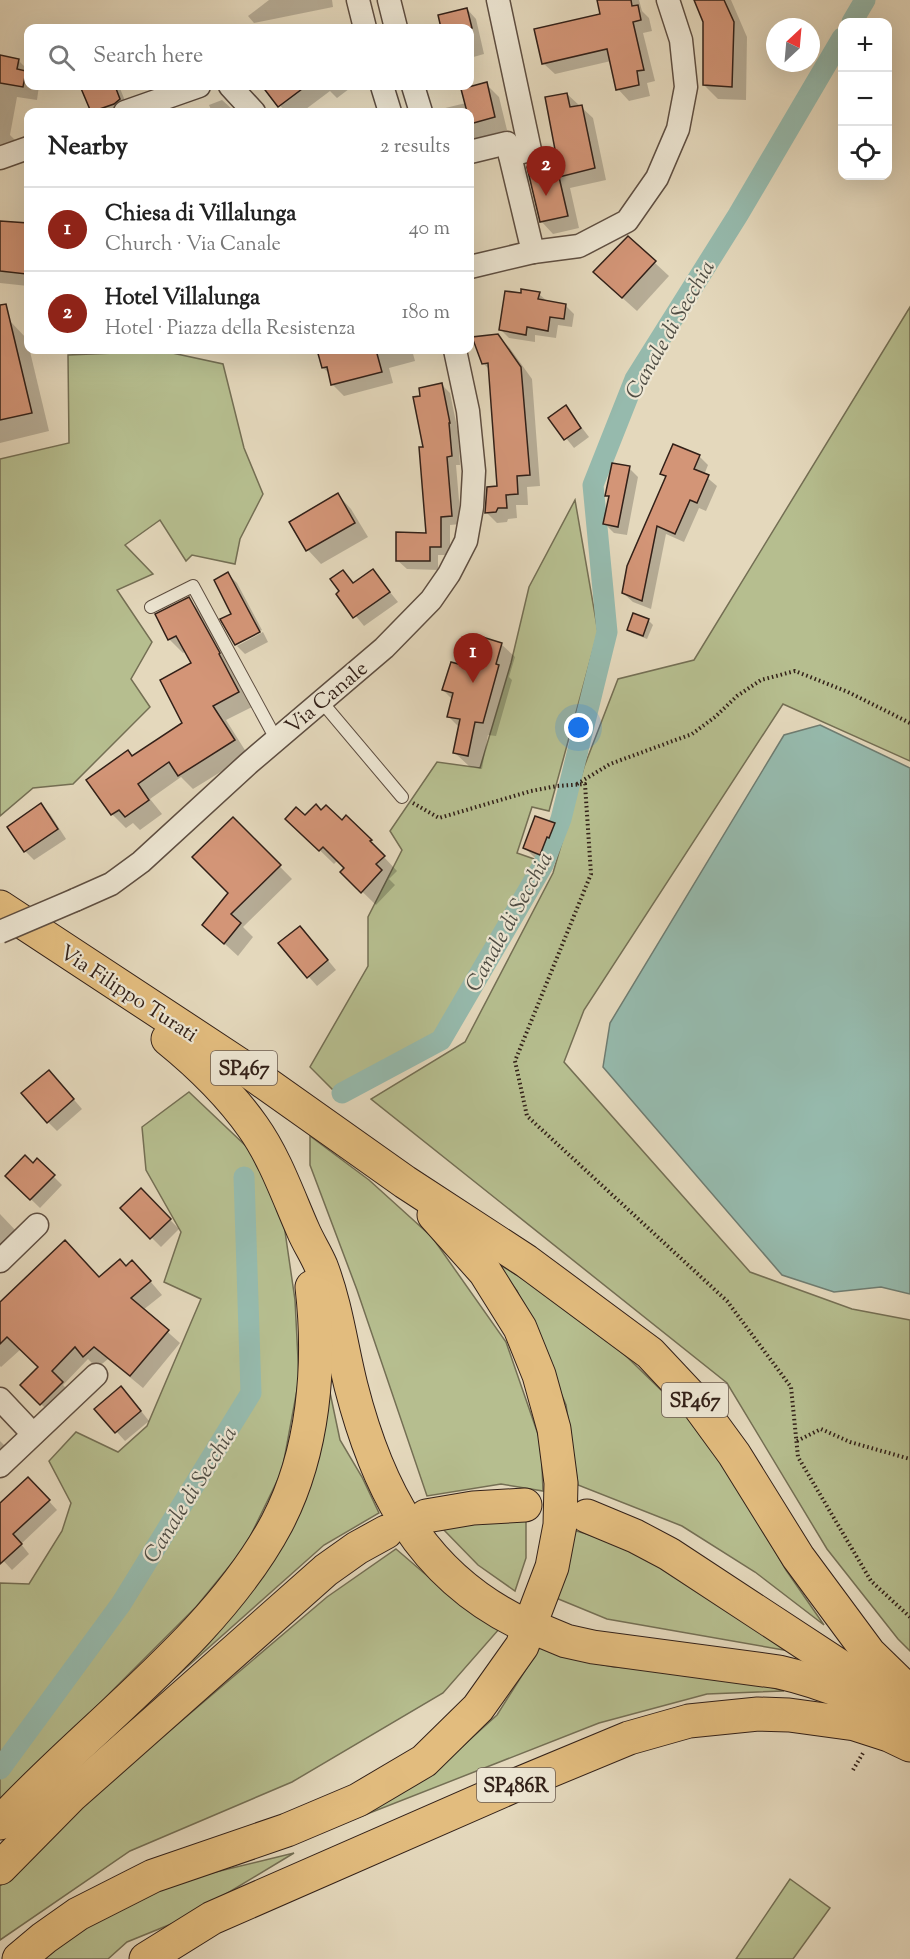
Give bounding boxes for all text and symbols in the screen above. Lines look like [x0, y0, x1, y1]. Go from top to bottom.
north arrow [766, 18, 820, 72]
map controls [838, 18, 892, 180]
button: + [838, 18, 892, 72]
search box [24, 24, 474, 90]
icon: search [45, 41, 78, 74]
text: Search here [93, 41, 203, 73]
button: − [838, 72, 892, 126]
button: locate [838, 126, 892, 180]
text: Nearby [48, 129, 128, 166]
text: 2 results [380, 133, 450, 162]
pin: 2 [526, 146, 566, 196]
text: Chiesa di Villalunga [105, 199, 296, 231]
text: 1 [64, 215, 71, 244]
text: 40 m [409, 215, 450, 244]
text: Church · Via Canale [105, 231, 281, 260]
water label: Canale di Secchia [619, 255, 724, 406]
text: Hotel Villalunga [105, 283, 260, 315]
text: 2 [63, 299, 72, 328]
text: 180 m [402, 299, 450, 328]
text: Hotel · Piazza della Resistenza [105, 315, 356, 344]
pin: 1 [454, 634, 492, 683]
street label: Via Canale [279, 655, 375, 742]
your location [564, 713, 593, 742]
water label: Canale di Secchia [459, 847, 562, 998]
street label: Via Filippo Turati [53, 939, 203, 1051]
road number: SP467 [211, 1051, 277, 1085]
road number: SP467 [662, 1383, 728, 1417]
water label: Canale di Secchia [137, 1421, 246, 1570]
road number: SP486R [477, 1768, 555, 1802]

